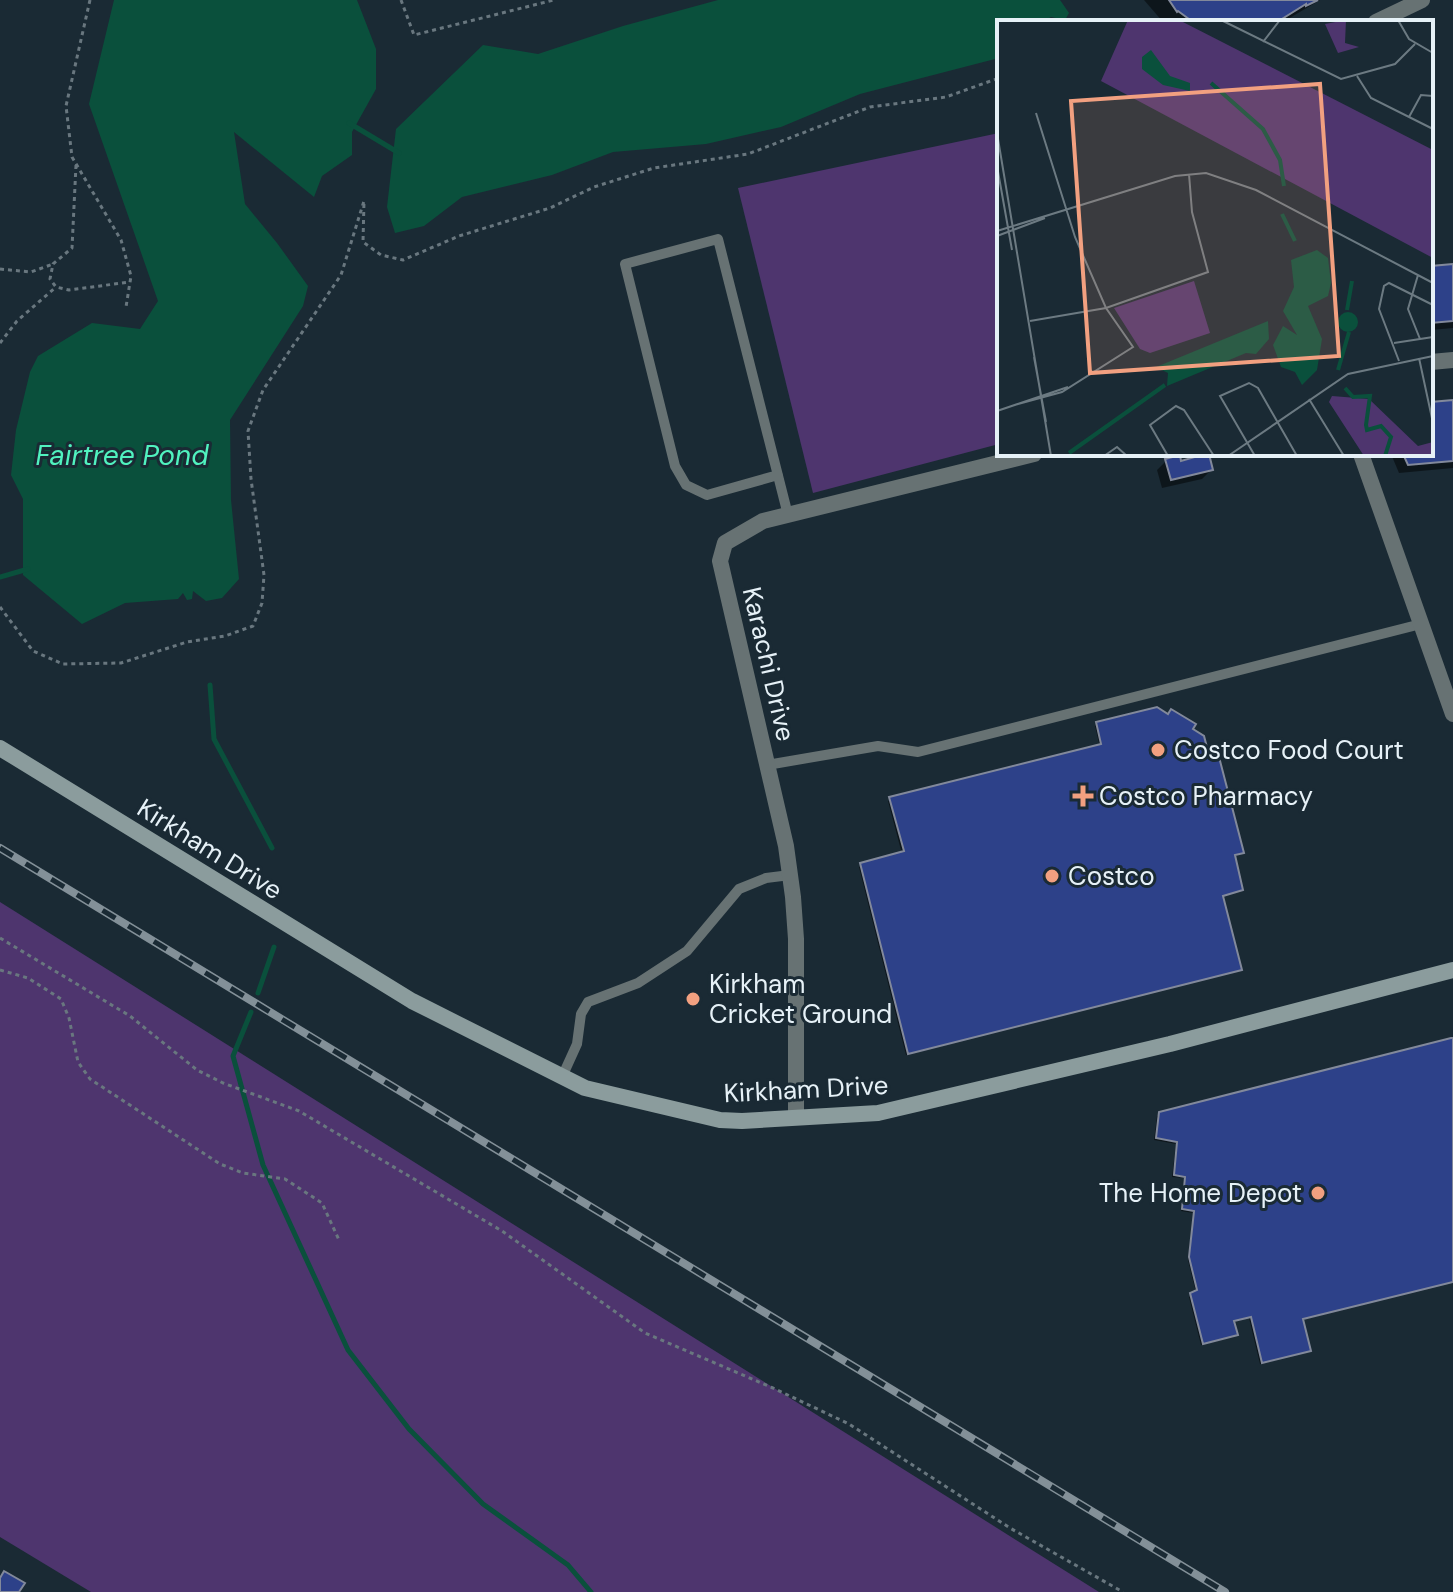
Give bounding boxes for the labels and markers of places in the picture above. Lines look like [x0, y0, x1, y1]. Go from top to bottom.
place label: Costco Food Court [1174, 733, 1404, 767]
marker: Costco Food Court [1149, 741, 1167, 759]
place label: Costco Pharmacy [1099, 779, 1313, 813]
marker: Costco Pharmacy [1074, 787, 1092, 805]
place label: Costco [1068, 859, 1155, 893]
marker: Costco [1043, 867, 1061, 885]
place label: Kirkham Cricket Ground [709, 967, 892, 1031]
marker: Kirkham Cricket Ground [684, 990, 702, 1008]
place label: The Home Depot [1099, 1176, 1302, 1210]
marker: The Home Depot [1309, 1184, 1327, 1202]

